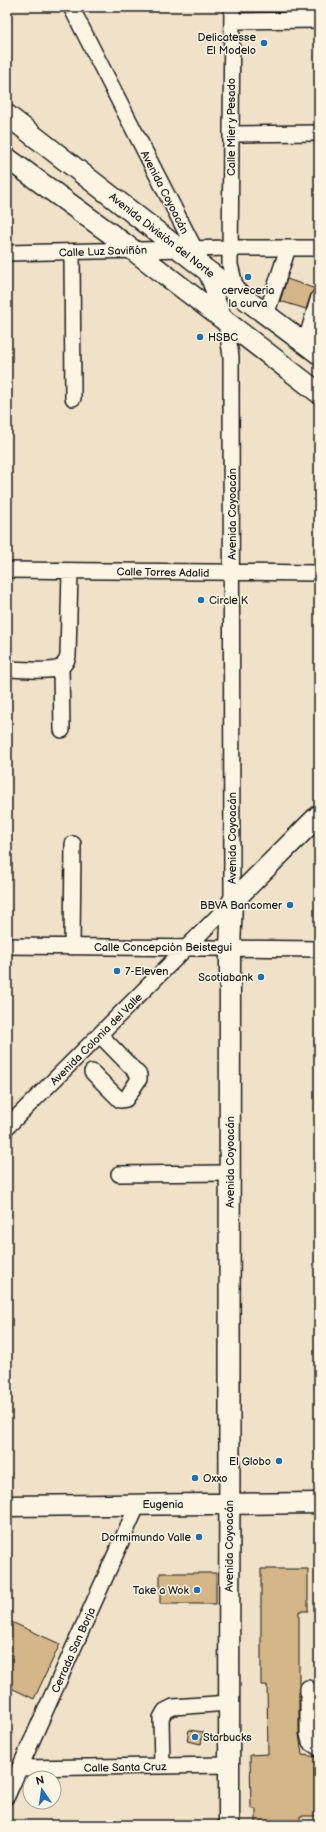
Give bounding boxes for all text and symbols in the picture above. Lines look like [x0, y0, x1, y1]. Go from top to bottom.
place label: Delicatesse El Modelo [198, 31, 256, 57]
marker: Delicatesse El Modelo [259, 38, 269, 48]
street label: Calle Mier y Pesado [225, 78, 238, 176]
street label: Avenida Coyoacán [138, 148, 191, 236]
street label: Avenida División del Norte [106, 190, 217, 281]
street label: Calle Luz Saviñón [59, 243, 147, 260]
marker: cerveceria la curva [243, 272, 253, 282]
place label: cerveceria la curva [221, 284, 275, 310]
place label: HSBC [208, 331, 238, 344]
marker: HSBC [195, 332, 205, 342]
street label: Avenida Coyoacán [226, 468, 239, 560]
street label: Calle Torres Adalid [117, 565, 209, 580]
place label: Circle K [209, 594, 249, 607]
marker: Circle K [196, 595, 206, 605]
street label: Avenida Coyoacán [226, 792, 239, 884]
place label: BBVA Bancomer [200, 899, 283, 912]
marker: BBVA Bancomer [285, 900, 295, 910]
street label: Calle Concepción Beistegui [94, 941, 232, 954]
place label: 7-Eleven [125, 965, 168, 978]
marker: 7-Eleven [112, 966, 122, 976]
place label: Scotiabank [198, 971, 254, 984]
marker: Scotiabank [256, 972, 266, 982]
street label: Avenida Colonia del Valle [48, 990, 145, 1088]
street label: Avenida Coyoacán [224, 1116, 237, 1208]
place label: El Globo [229, 1455, 271, 1468]
marker: El Globo [274, 1456, 284, 1466]
place label: Oxxo [203, 1472, 228, 1485]
marker: Oxxo [190, 1473, 200, 1483]
street label: Eugenia [143, 1498, 183, 1511]
street label: Avenida Coyoacán [223, 1500, 236, 1592]
place label: Dormimundo Valle [101, 1531, 191, 1544]
marker: Dormimundo Valle [194, 1532, 204, 1542]
place label: Take a Wok [133, 1584, 190, 1597]
marker: Take a Wok [192, 1585, 202, 1595]
street label: Cerrada San Borja [49, 1605, 98, 1695]
place label: Starbucks [203, 1731, 252, 1744]
marker: Starbucks [190, 1732, 200, 1742]
street label: Calle Santa Cruz [84, 1760, 167, 1775]
north arrow [22, 1770, 62, 1810]
text: N [34, 1773, 45, 1788]

